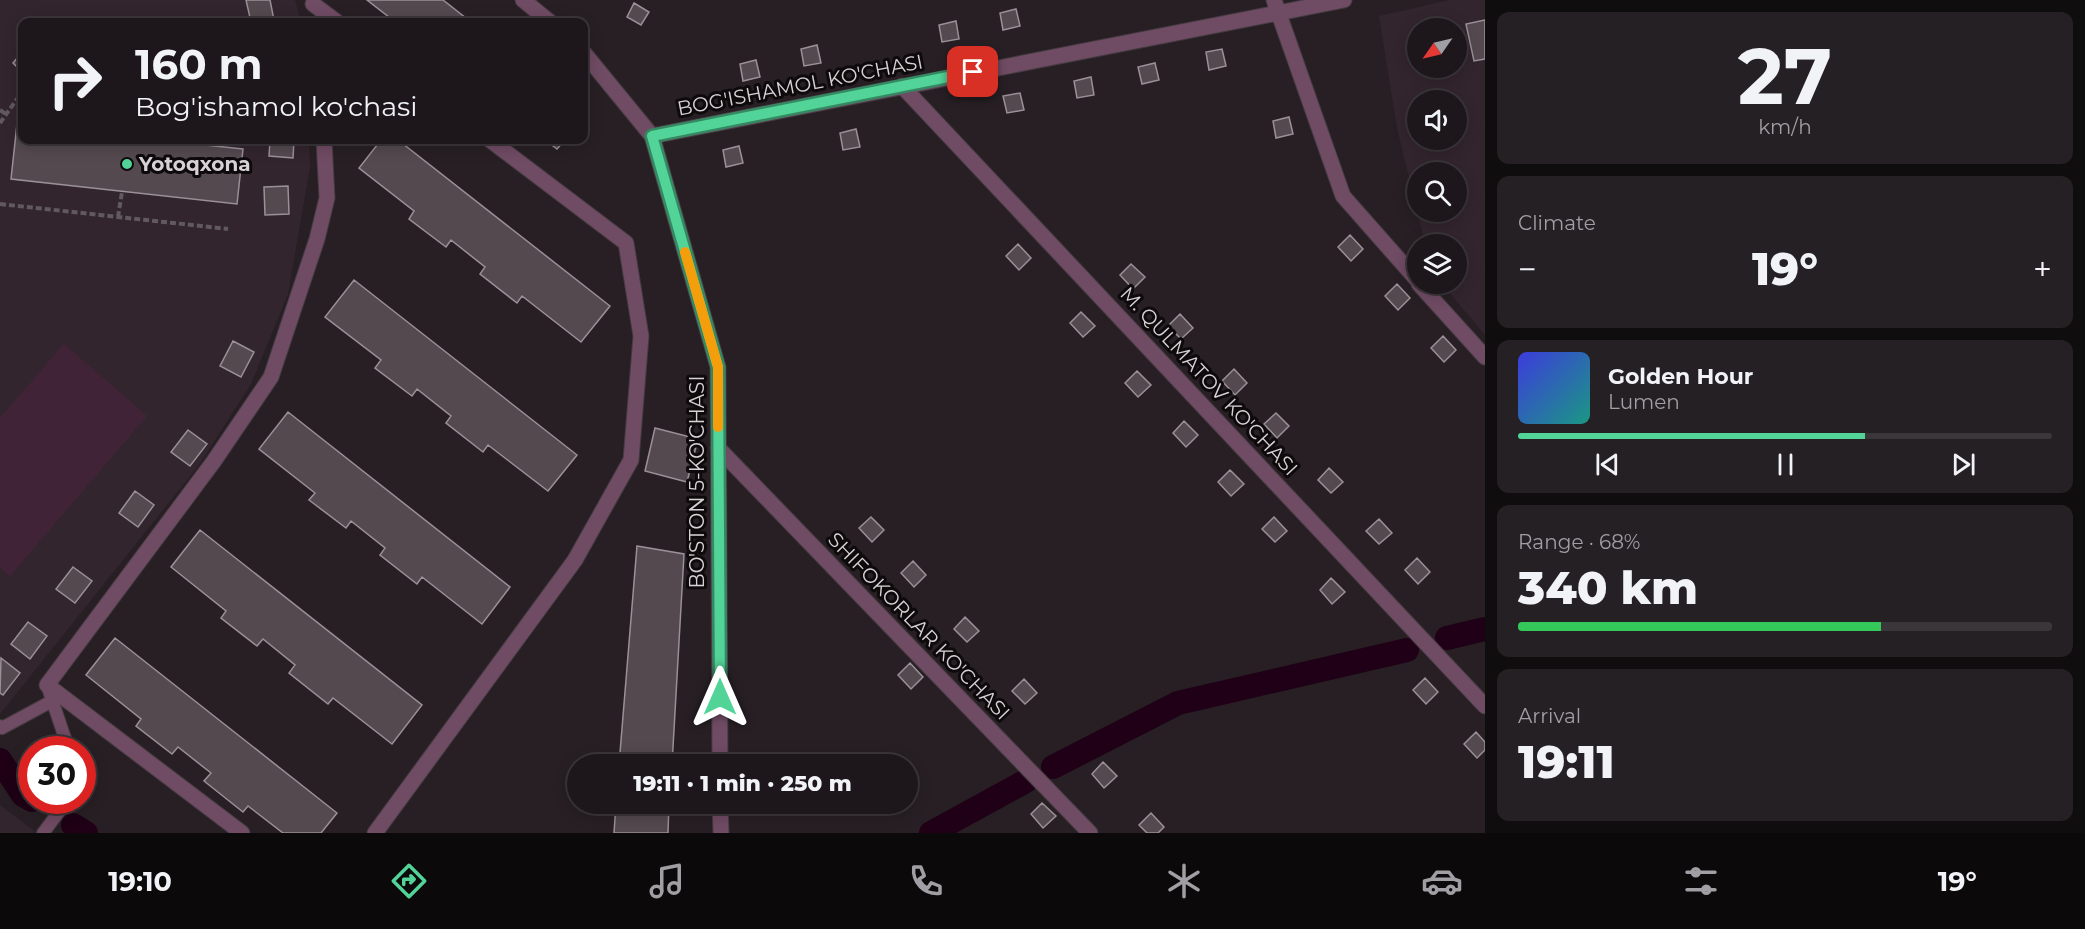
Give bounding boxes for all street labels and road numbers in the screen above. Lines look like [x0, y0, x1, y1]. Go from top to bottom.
street label: BOG'ISHAMOL KO'CHASI [675, 49, 925, 121]
street label: M. QULMATOV KO'CHASI [1115, 282, 1303, 480]
street label: BO'STON 5-KO'CHASI [685, 376, 709, 588]
street label: SHIFOKORLAR KO'CHASI [823, 527, 1015, 725]

